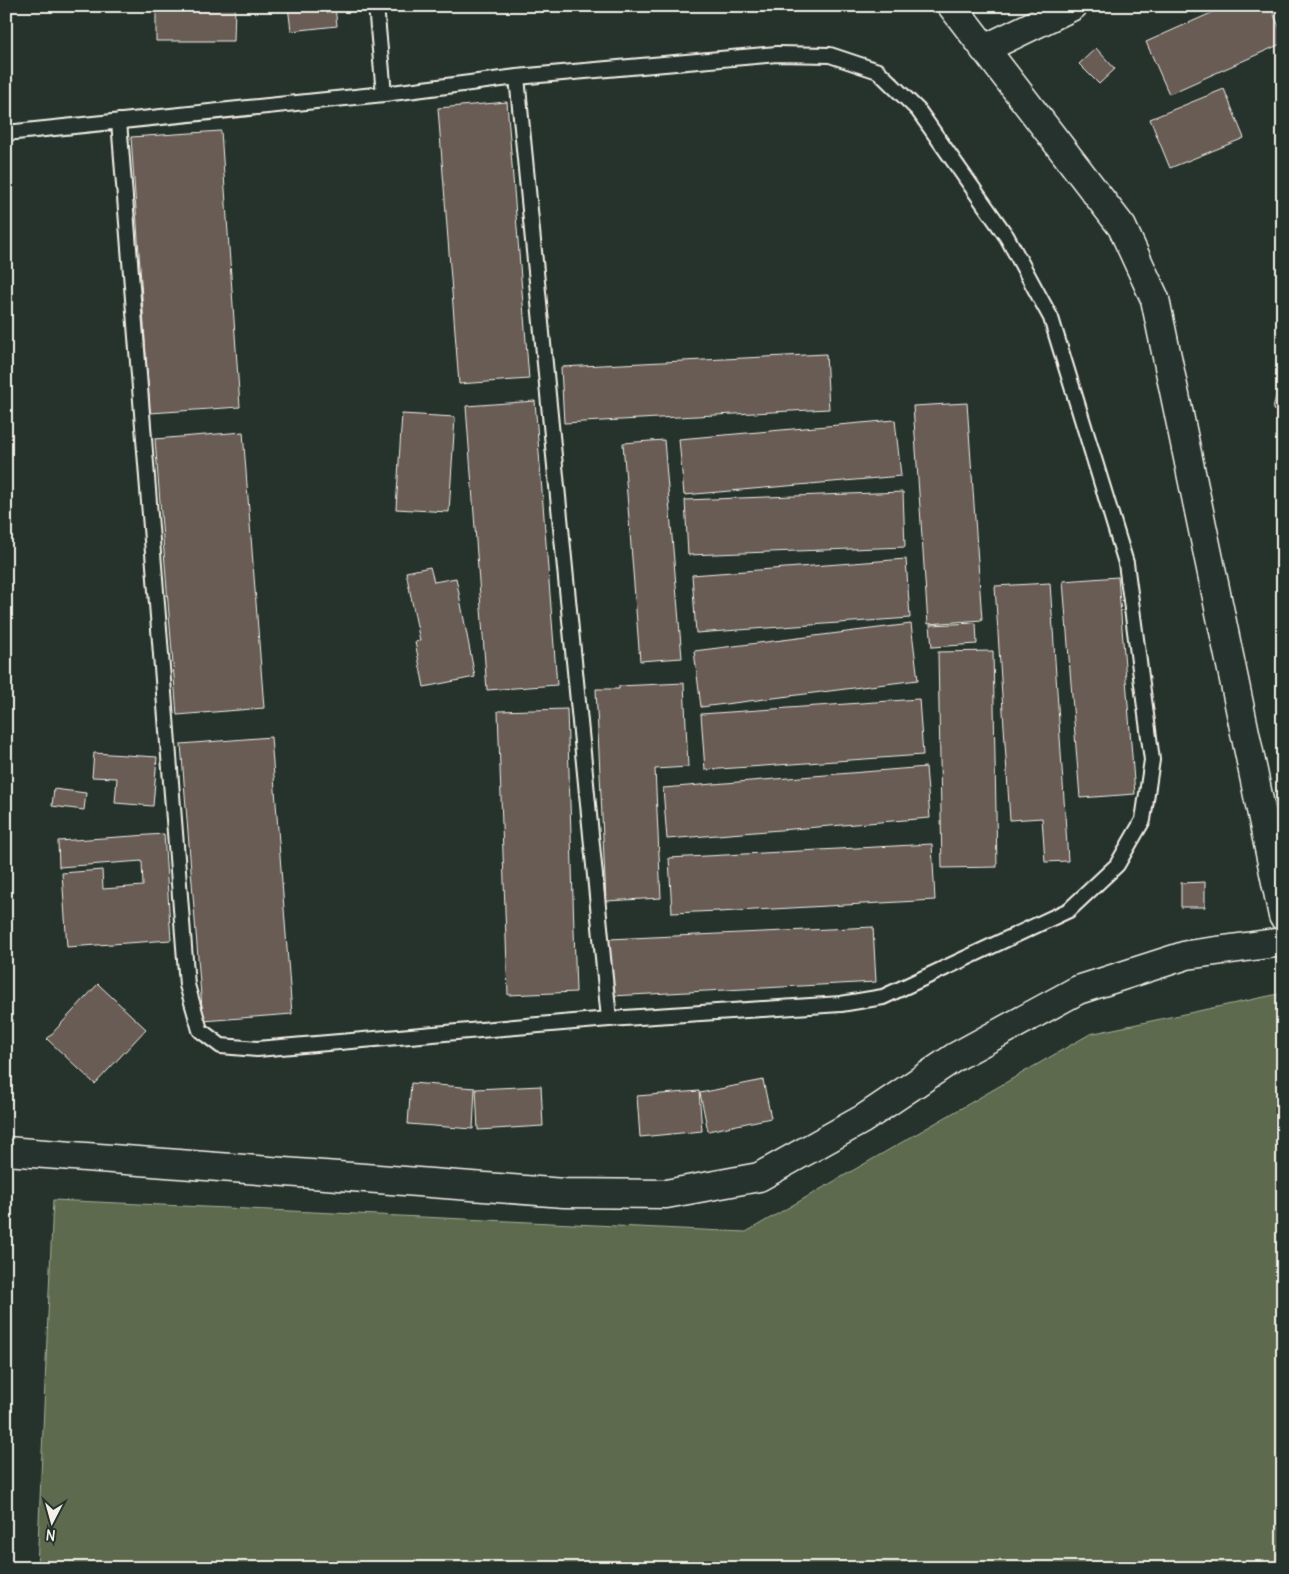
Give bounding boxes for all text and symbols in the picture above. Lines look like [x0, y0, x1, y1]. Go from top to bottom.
north arrow [28, 1496, 78, 1546]
text: N [45, 1525, 56, 1544]

